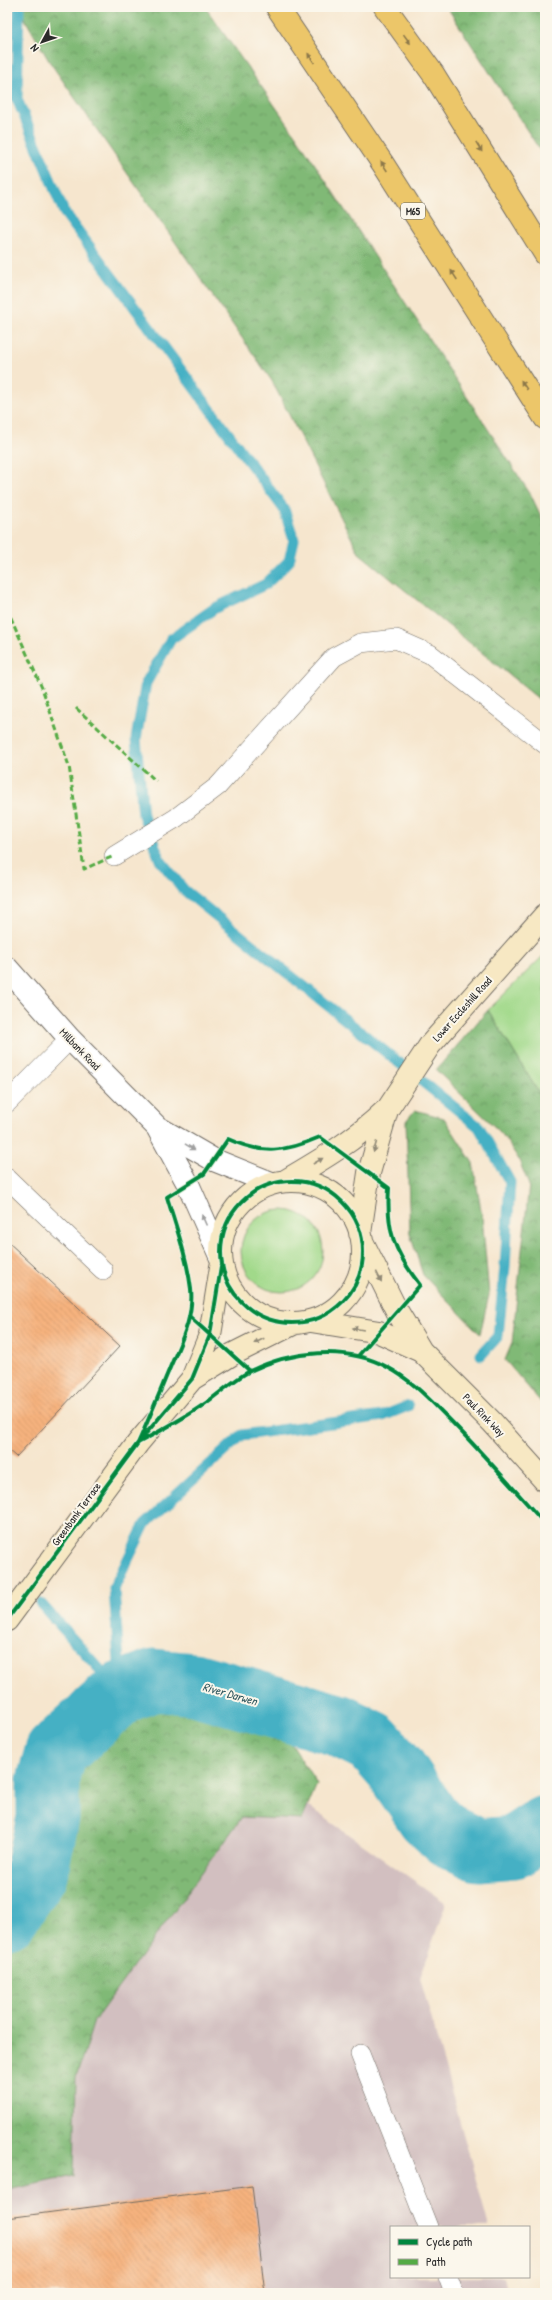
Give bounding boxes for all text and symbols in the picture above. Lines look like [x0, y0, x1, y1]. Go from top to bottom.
north arrow [22, 22, 62, 62]
one-way arrow [403, 33, 411, 44]
text: N [27, 42, 42, 55]
one-way arrow [307, 53, 315, 63]
one-way arrow [475, 141, 482, 153]
one-way arrow [380, 160, 388, 171]
road number: M65 [401, 203, 425, 219]
one-way arrow [450, 270, 458, 280]
one-way arrow [520, 380, 528, 390]
street label: Lower Eccleshill Road [429, 973, 495, 1044]
street label: Millbank Road [57, 1025, 104, 1073]
one-way arrow [372, 1141, 378, 1153]
one-way arrow [184, 1143, 196, 1150]
one-way arrow [313, 1158, 324, 1165]
one-way arrow [201, 1214, 207, 1226]
one-way arrow [376, 1272, 383, 1283]
one-way arrow [352, 1326, 365, 1332]
one-way arrow [253, 1338, 264, 1345]
street label: Paul Rink Way [460, 1390, 508, 1440]
street label: Greenbank Terrace [48, 1479, 104, 1548]
water label: River Darwen [201, 1678, 261, 1710]
legend [390, 2226, 530, 2278]
text: Cycle path [426, 2233, 472, 2250]
text: Path [426, 2253, 446, 2270]

